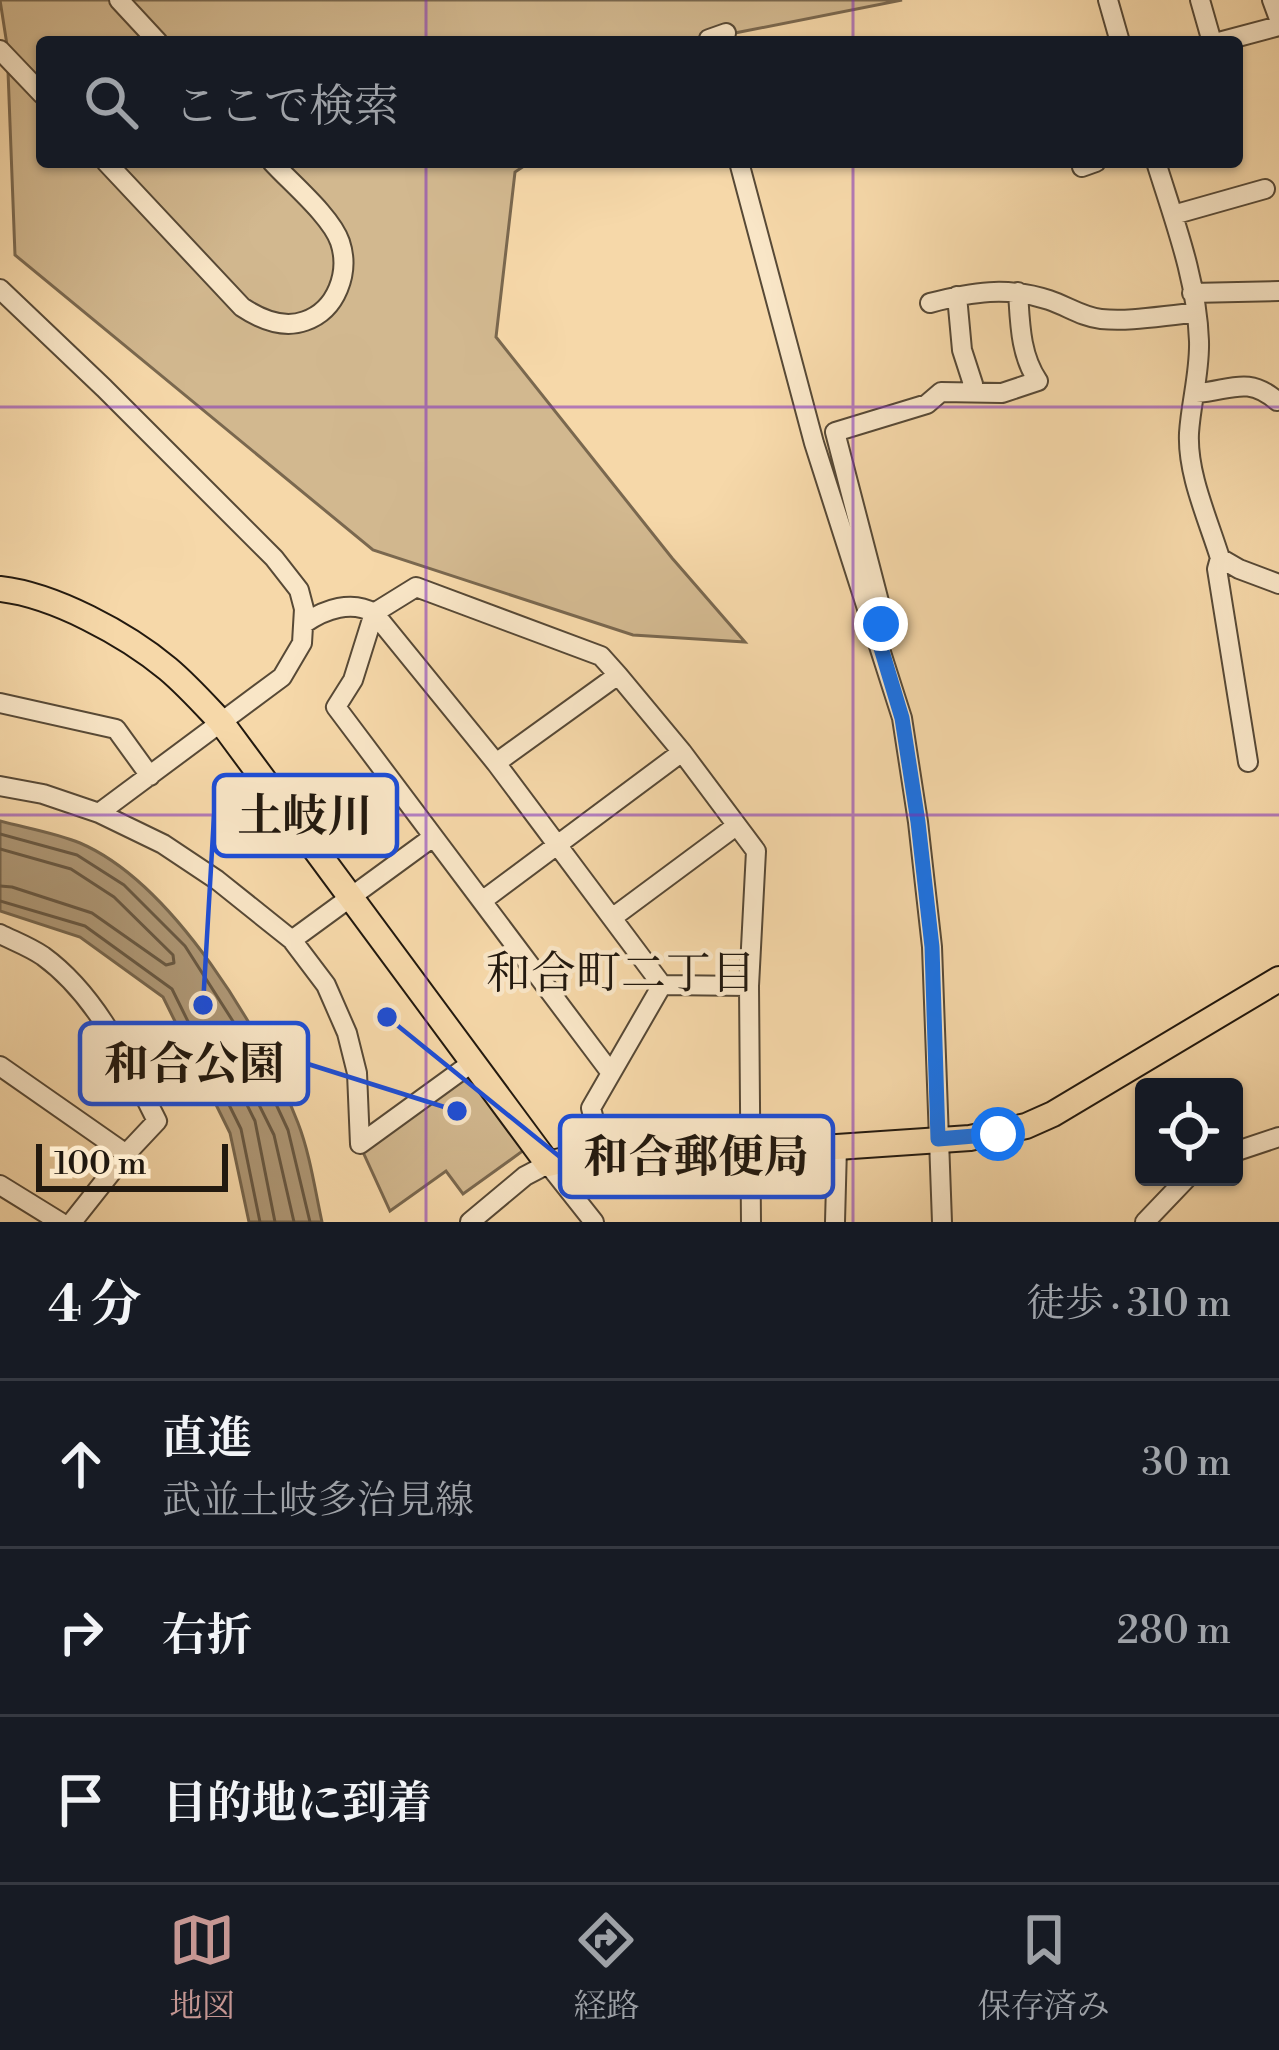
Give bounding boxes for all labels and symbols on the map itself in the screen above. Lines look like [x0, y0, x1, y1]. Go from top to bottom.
route end [854, 597, 908, 651]
callout: 土岐川 [214, 775, 397, 856]
text: 土岐川 [237, 789, 373, 846]
district label: 和合町二丁目 [486, 946, 756, 1003]
callout: 和合公園 [80, 1023, 308, 1104]
text: 和合公園 [104, 1037, 284, 1094]
route start [971, 1107, 1025, 1161]
callout: 和合郵便局 [560, 1116, 833, 1197]
text: 和合郵便局 [583, 1130, 809, 1187]
scale bar [36, 1138, 228, 1191]

